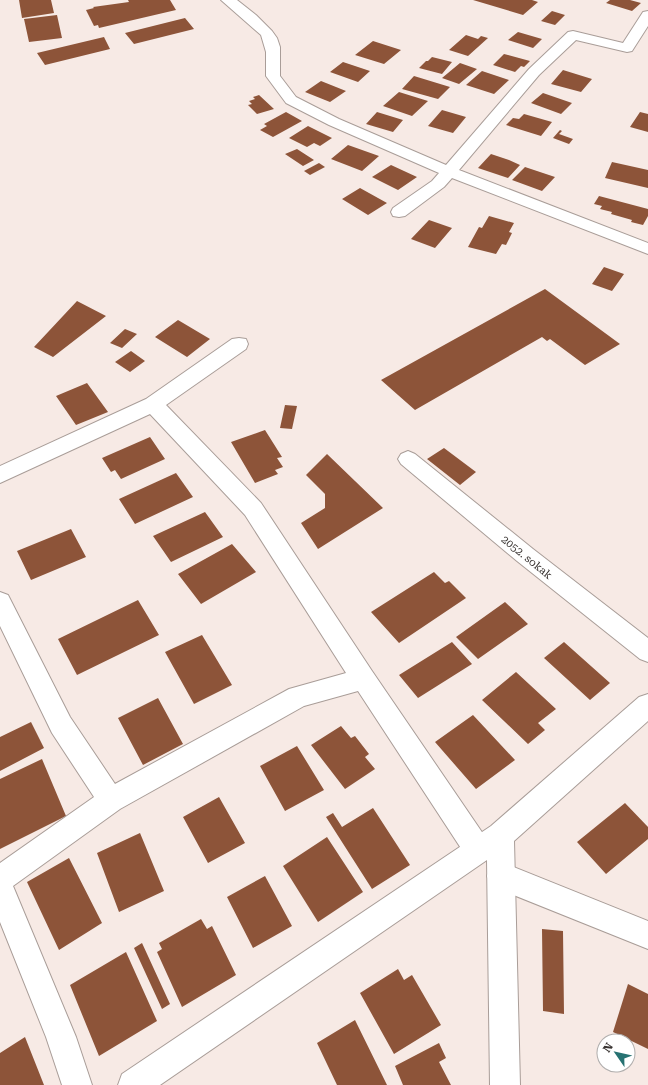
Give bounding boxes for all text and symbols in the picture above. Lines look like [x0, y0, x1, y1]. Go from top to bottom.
street label: 2052. sokak [499, 533, 555, 582]
north arrow [596, 1033, 636, 1073]
text: N [600, 1040, 616, 1055]

